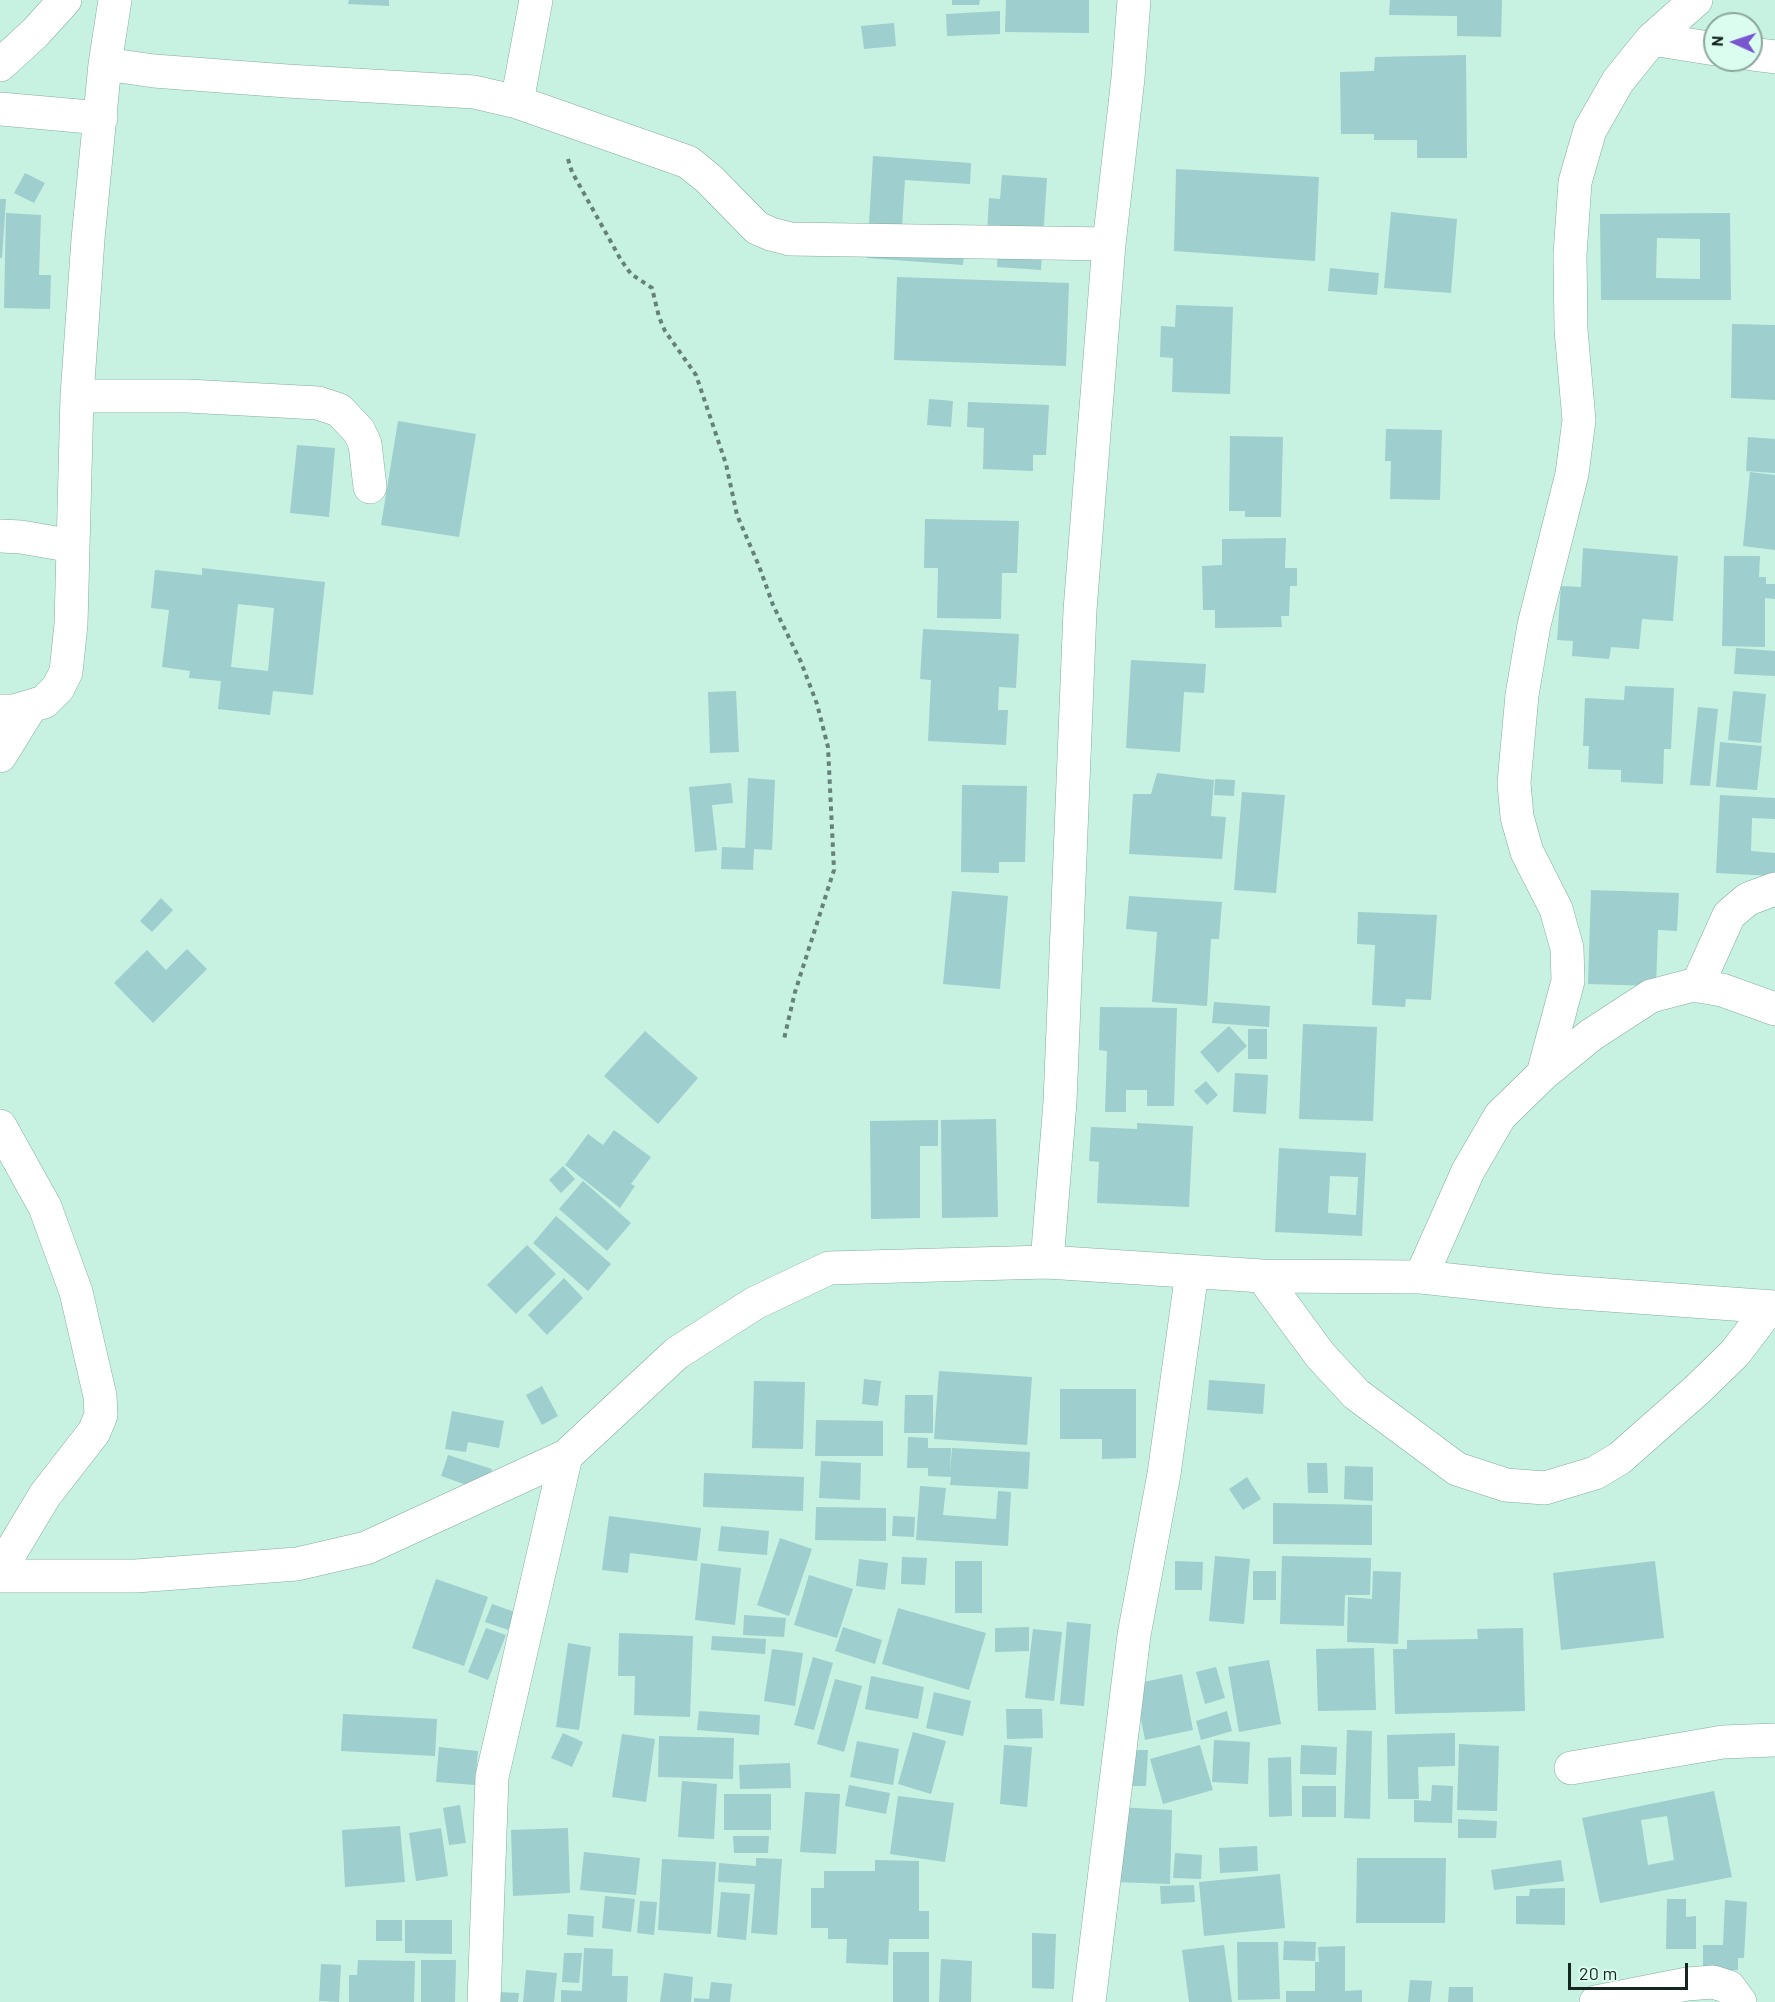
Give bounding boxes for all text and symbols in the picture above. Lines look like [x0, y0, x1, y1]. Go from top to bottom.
north arrow [1703, 12, 1763, 72]
text: N [1707, 35, 1726, 47]
scale bar [1571, 1951, 1691, 1989]
text: 20 m [1579, 1962, 1617, 1984]

